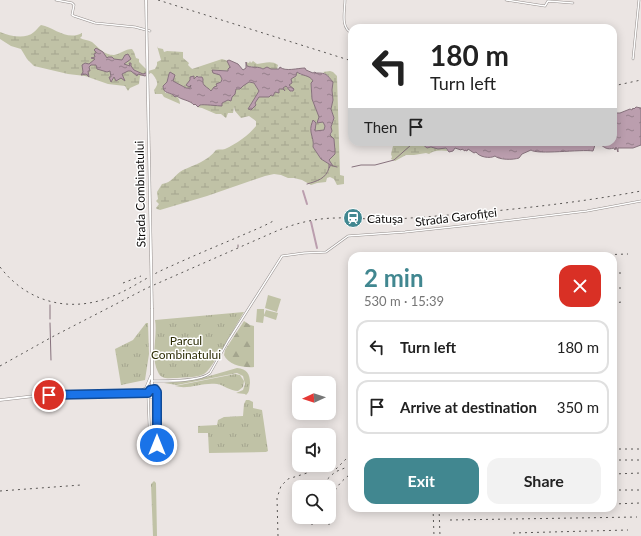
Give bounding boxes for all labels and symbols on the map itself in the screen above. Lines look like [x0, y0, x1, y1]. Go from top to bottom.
street label: Strada Combinatului [132, 140, 148, 247]
street label: Strada Garofiței [414, 205, 498, 229]
station icon: Cătuşa [342, 207, 364, 229]
place label: Cătuşa [367, 211, 403, 226]
park label: Parcul Combinatului [151, 333, 221, 362]
north arrow [292, 376, 336, 420]
pin [32, 378, 66, 412]
position arrow [136, 424, 178, 466]

